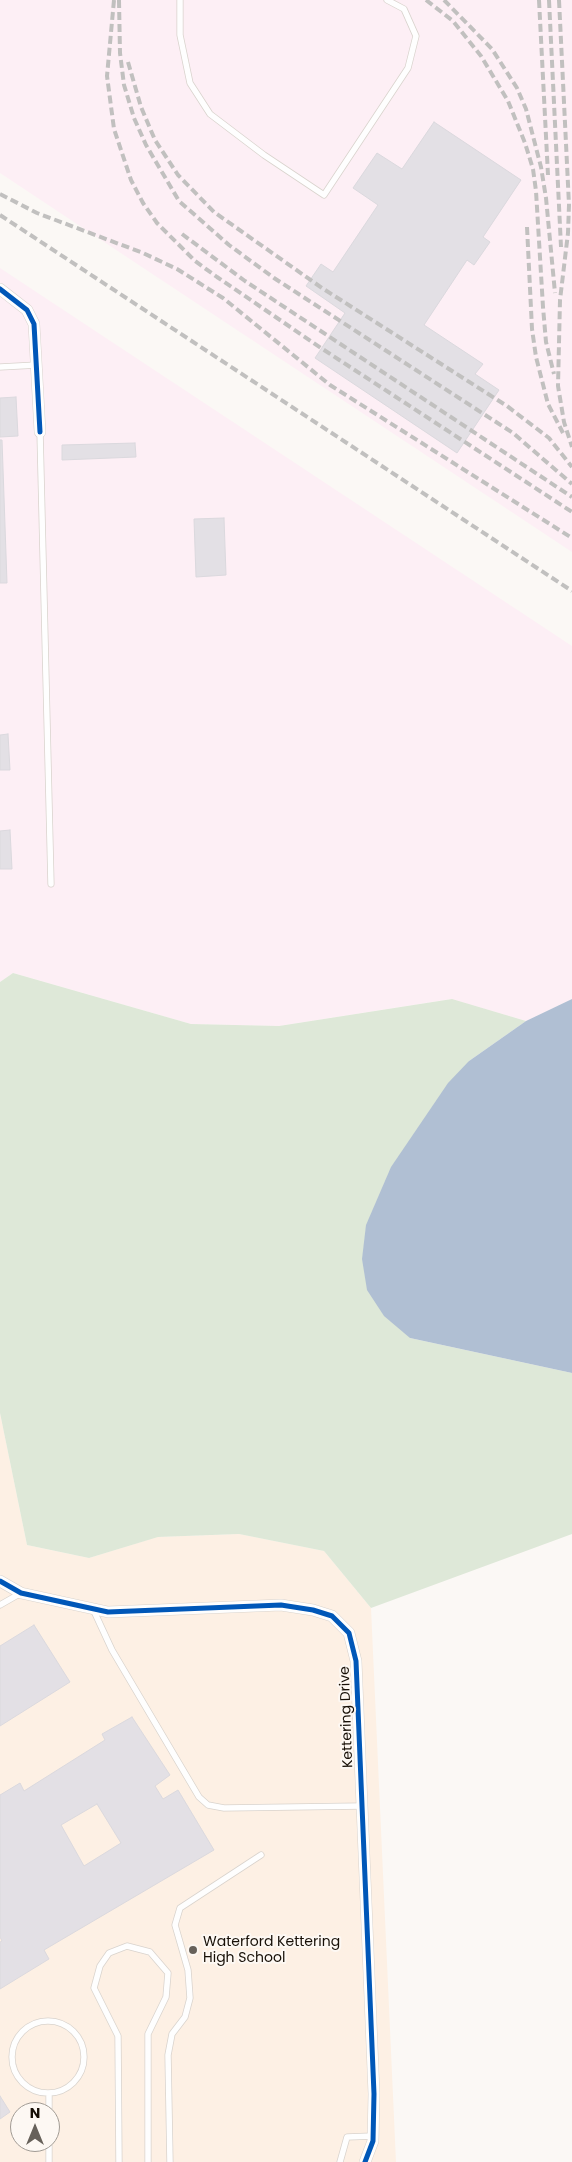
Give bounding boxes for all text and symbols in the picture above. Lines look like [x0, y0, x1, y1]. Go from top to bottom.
street label: Kettering Drive [337, 1666, 357, 1768]
place label: Waterford Kettering High School [203, 1934, 340, 1966]
marker: Waterford Kettering High School [187, 1944, 199, 1956]
north arrow [10, 2102, 60, 2152]
text: N [30, 2103, 40, 2123]

